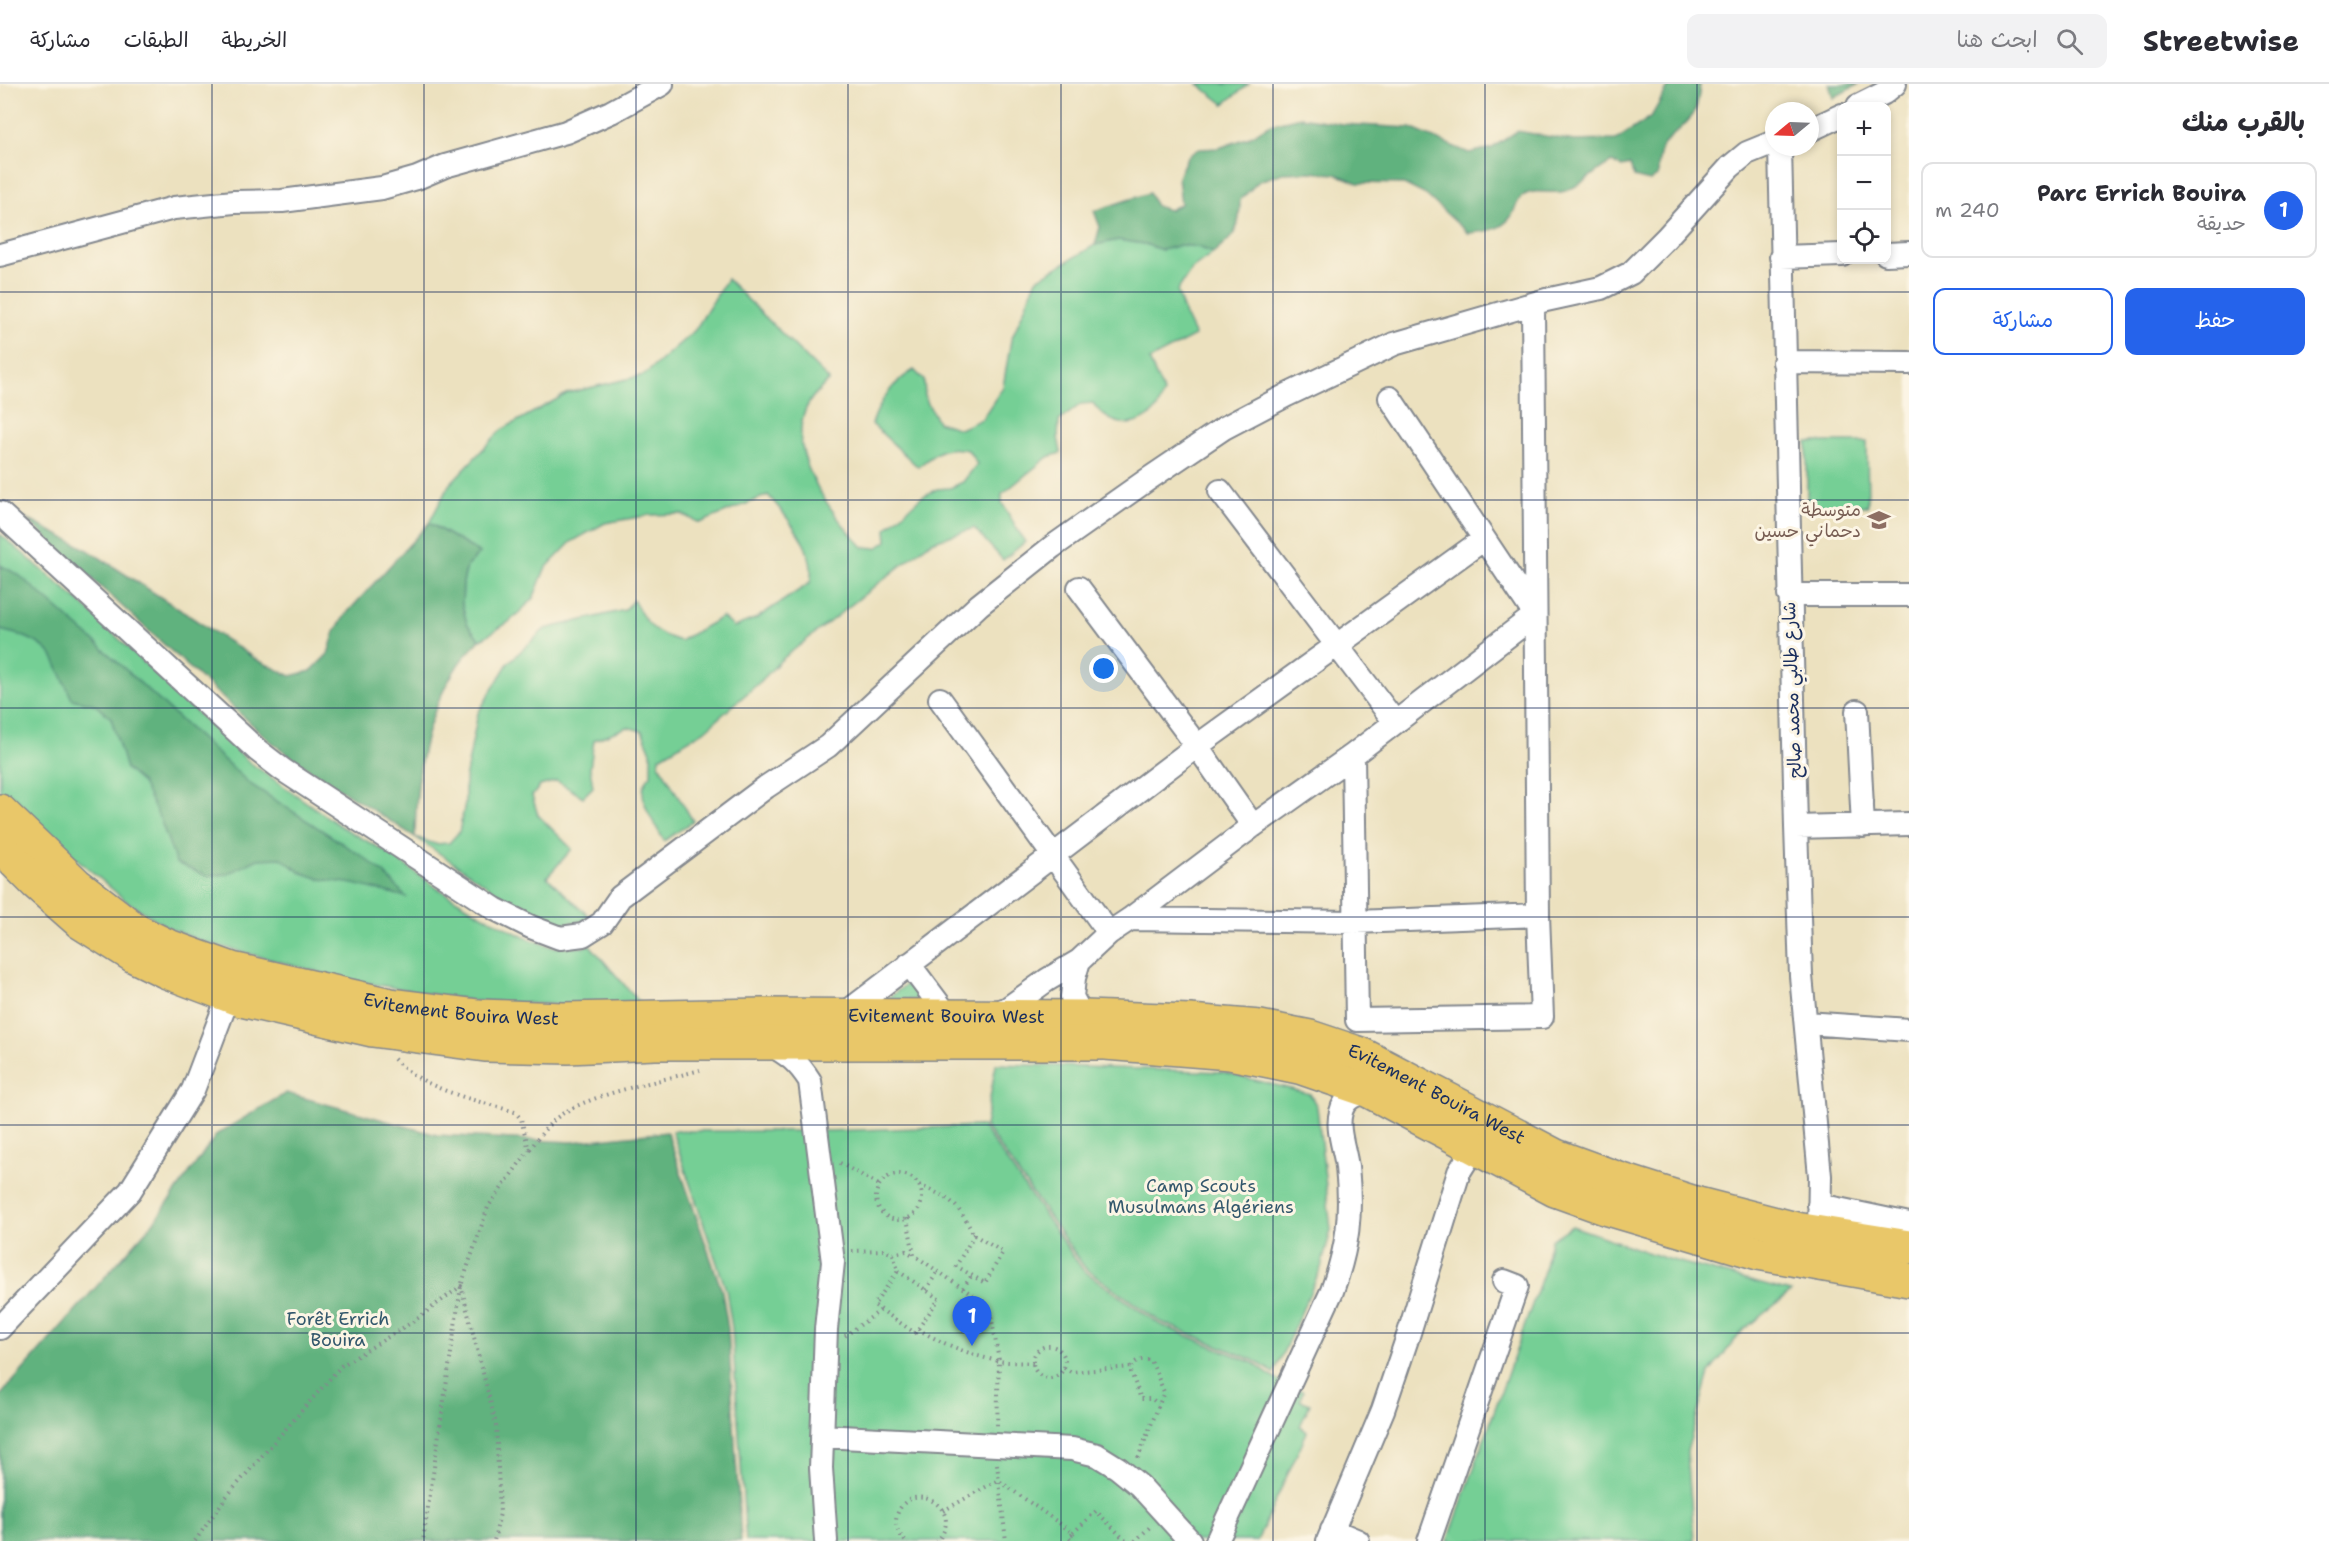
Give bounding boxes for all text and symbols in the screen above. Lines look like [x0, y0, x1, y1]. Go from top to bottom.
search box [1687, 14, 2107, 68]
text: Streetwise [2143, 22, 2299, 60]
text: ابحث هنا [1957, 25, 2038, 54]
icon: search [2053, 25, 2086, 58]
text: مشاركة [30, 26, 91, 54]
text: الطبقات [124, 26, 189, 54]
text: الخريطة [222, 26, 287, 54]
north arrow [1765, 102, 1819, 156]
map controls [1837, 102, 1891, 264]
button: + [1837, 102, 1891, 156]
text: بالقرب منك [2182, 104, 2305, 139]
button: − [1837, 156, 1891, 210]
text: Parc Errich Bouira [2037, 179, 2246, 208]
text: 240 m [1935, 197, 2000, 223]
text: 1 [2279, 197, 2288, 223]
button: locate [1837, 210, 1891, 264]
text: حديقة [2197, 210, 2246, 236]
button: مشاركة [1933, 288, 2113, 355]
button: حفظ [2125, 288, 2305, 355]
place label: متوسطة دحماني حسين [1755, 498, 1861, 547]
school or university icon: متوسطة دحماني حسين [1866, 507, 1892, 533]
street label: شارع طالبي محمد صالح [1777, 601, 1811, 779]
your location [1089, 654, 1118, 683]
street label: Evitement Bouira West [361, 987, 559, 1031]
street label: Evitement Bouira West [848, 1004, 1045, 1029]
street label: Evitement Bouira West [1345, 1038, 1529, 1150]
park label: Camp Scouts Musulmans Algériens [1108, 1174, 1294, 1219]
pin: 1 [952, 1296, 992, 1346]
park label: Forêt Errich Bouira [287, 1307, 389, 1352]

